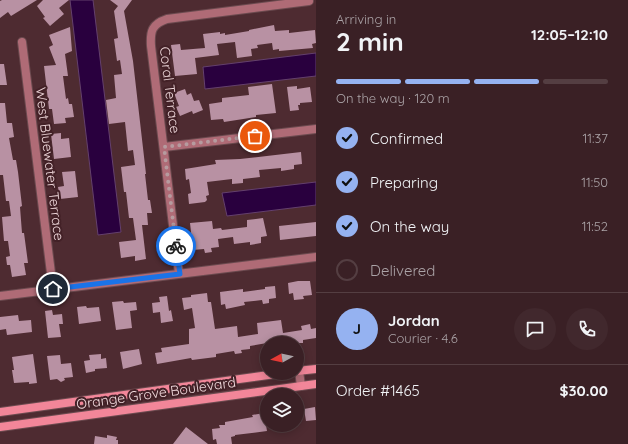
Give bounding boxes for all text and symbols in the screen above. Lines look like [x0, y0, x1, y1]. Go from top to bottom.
text: Arriving in [336, 11, 396, 27]
text: 2 min [336, 25, 404, 58]
text: 12:05–12:10 [531, 25, 608, 44]
street label: Coral Terrace [156, 46, 184, 135]
street label: West Bluewater Terrace [32, 86, 68, 242]
text: On the way · 120 m [336, 90, 450, 106]
pin [238, 119, 272, 153]
icon: bag [244, 125, 266, 147]
icon: check [336, 127, 358, 149]
text: Confirmed [370, 129, 443, 148]
text: 11:37 [582, 130, 608, 146]
icon: check [336, 171, 358, 193]
text: Preparing [370, 173, 438, 192]
text: 11:50 [581, 174, 608, 190]
icon: check [336, 215, 358, 237]
text: On the way [370, 217, 449, 236]
text: 11:52 [582, 218, 608, 234]
courier [156, 226, 196, 266]
icon: bike [165, 235, 187, 257]
text: Delivered [370, 261, 435, 280]
pin [36, 272, 70, 306]
icon: home [42, 278, 64, 300]
button: chat [514, 308, 556, 350]
button: phone [566, 308, 608, 350]
text: Jordan [388, 311, 440, 330]
text: J [353, 319, 361, 338]
text: Courier · 4.6 [388, 330, 458, 346]
north arrow [260, 336, 304, 380]
map controls [260, 336, 304, 432]
street label: Orange Grove Boulevard [75, 373, 237, 413]
text: Order #1465 [336, 381, 420, 400]
text: $30.00 [560, 381, 608, 400]
button: layers [260, 388, 304, 432]

